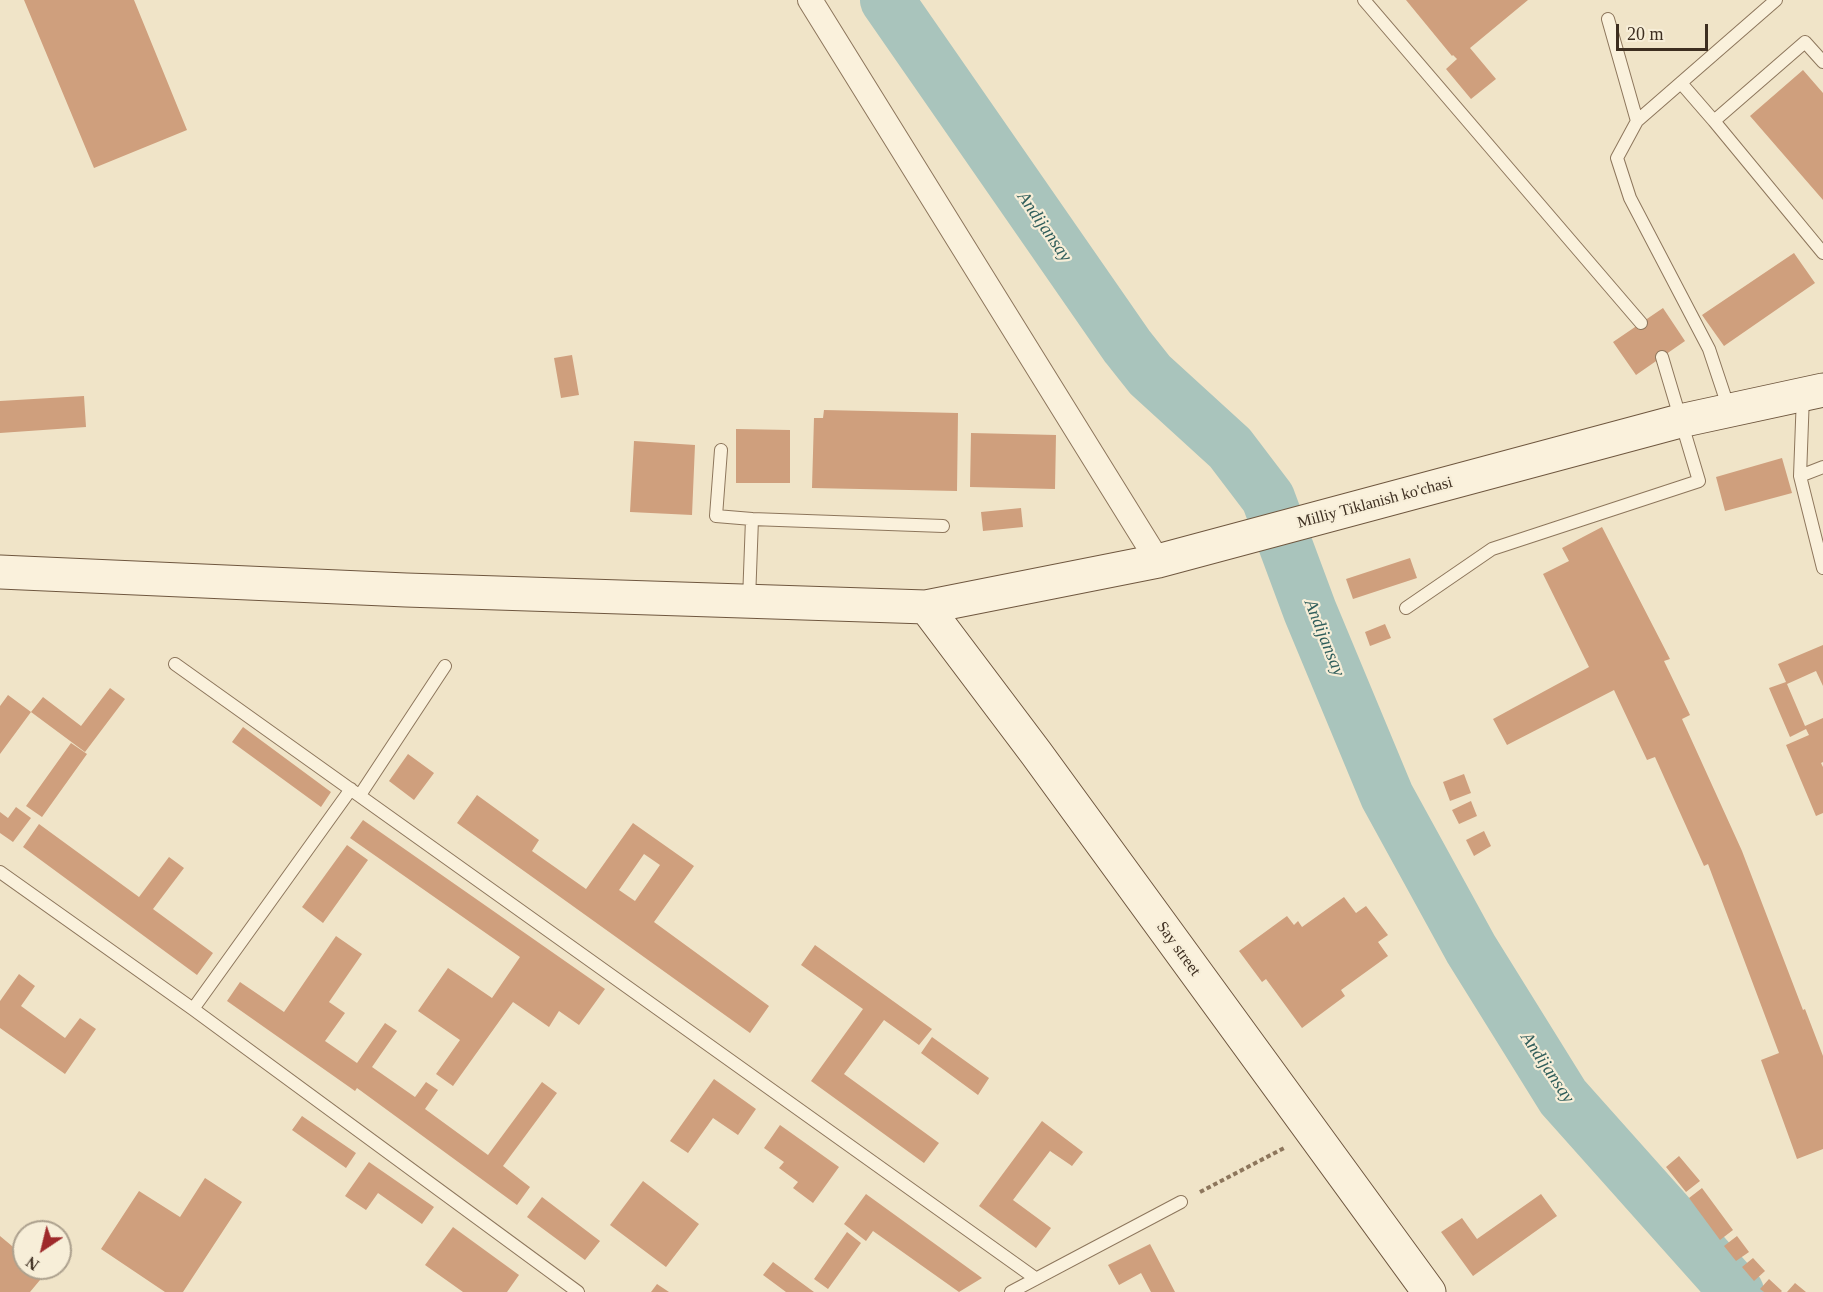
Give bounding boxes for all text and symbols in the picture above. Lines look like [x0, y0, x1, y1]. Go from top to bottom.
scale bar [1619, 12, 1710, 50]
text: 20 m [1627, 24, 1664, 44]
water label: Andijansay [1012, 188, 1076, 266]
street label: Milliy Tiklanish ko'chasi [1295, 473, 1455, 533]
water label: Andijansay [1299, 596, 1349, 680]
street label: Say street [1152, 918, 1204, 980]
water label: Andijansay [1515, 1028, 1579, 1108]
north arrow [12, 1220, 72, 1280]
text: N [23, 1253, 42, 1274]

